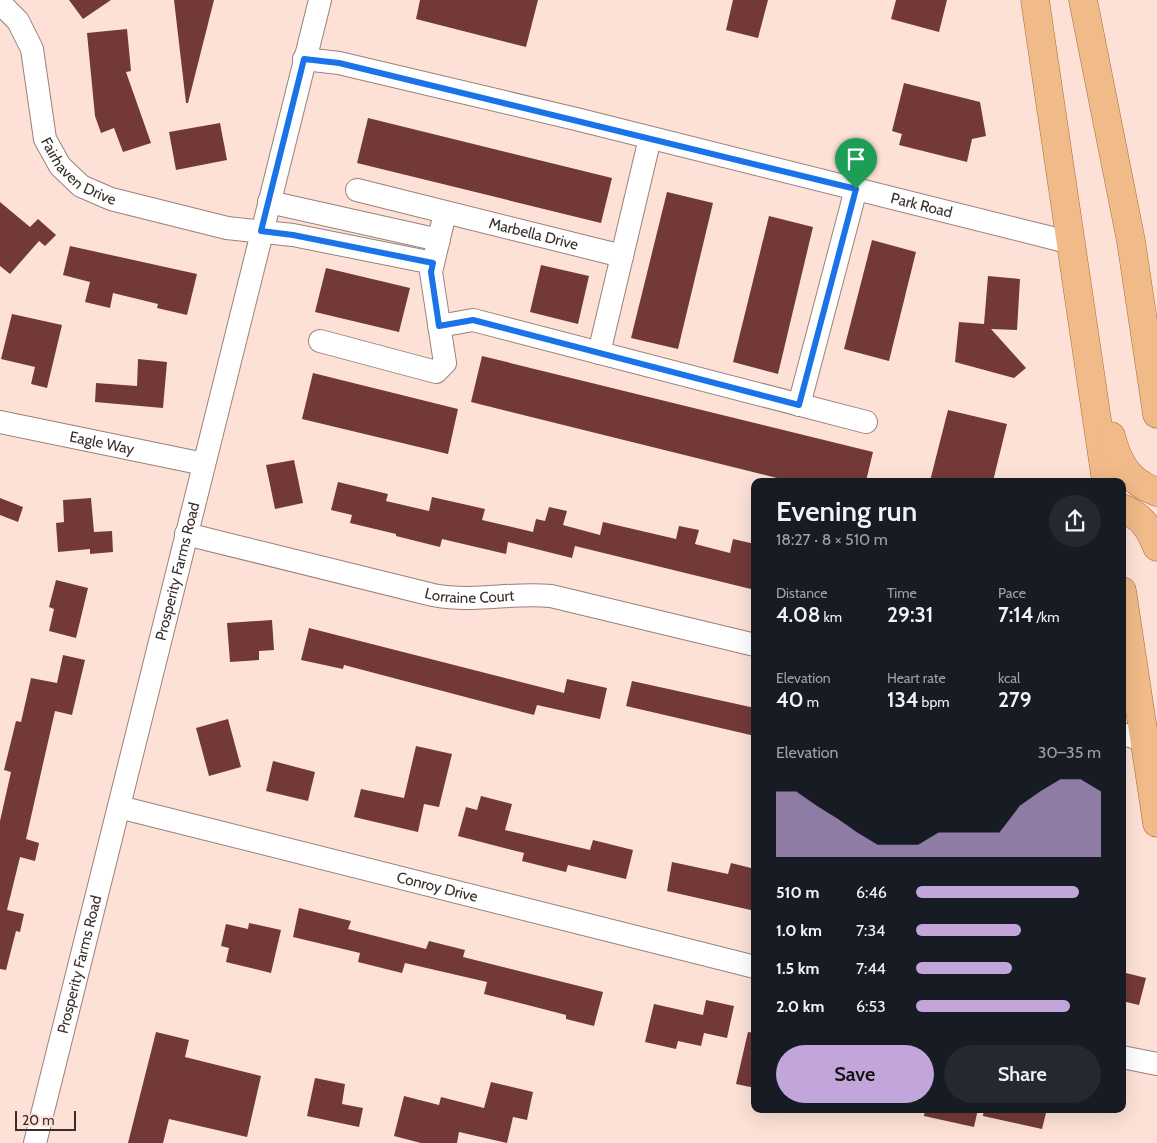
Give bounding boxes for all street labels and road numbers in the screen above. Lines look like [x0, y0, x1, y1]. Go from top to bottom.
street label: Fairhaven Drive [37, 134, 118, 209]
street label: Park Road [889, 189, 954, 222]
street label: Marbella Drive [487, 214, 580, 254]
street label: Eagle Way [68, 428, 136, 458]
street label: Prosperity Farms Road [152, 501, 203, 642]
street label: Lorraine Court [423, 584, 515, 607]
street label: Conroy Drive [395, 868, 480, 906]
street label: Prosperity Farms Road [54, 894, 105, 1035]

